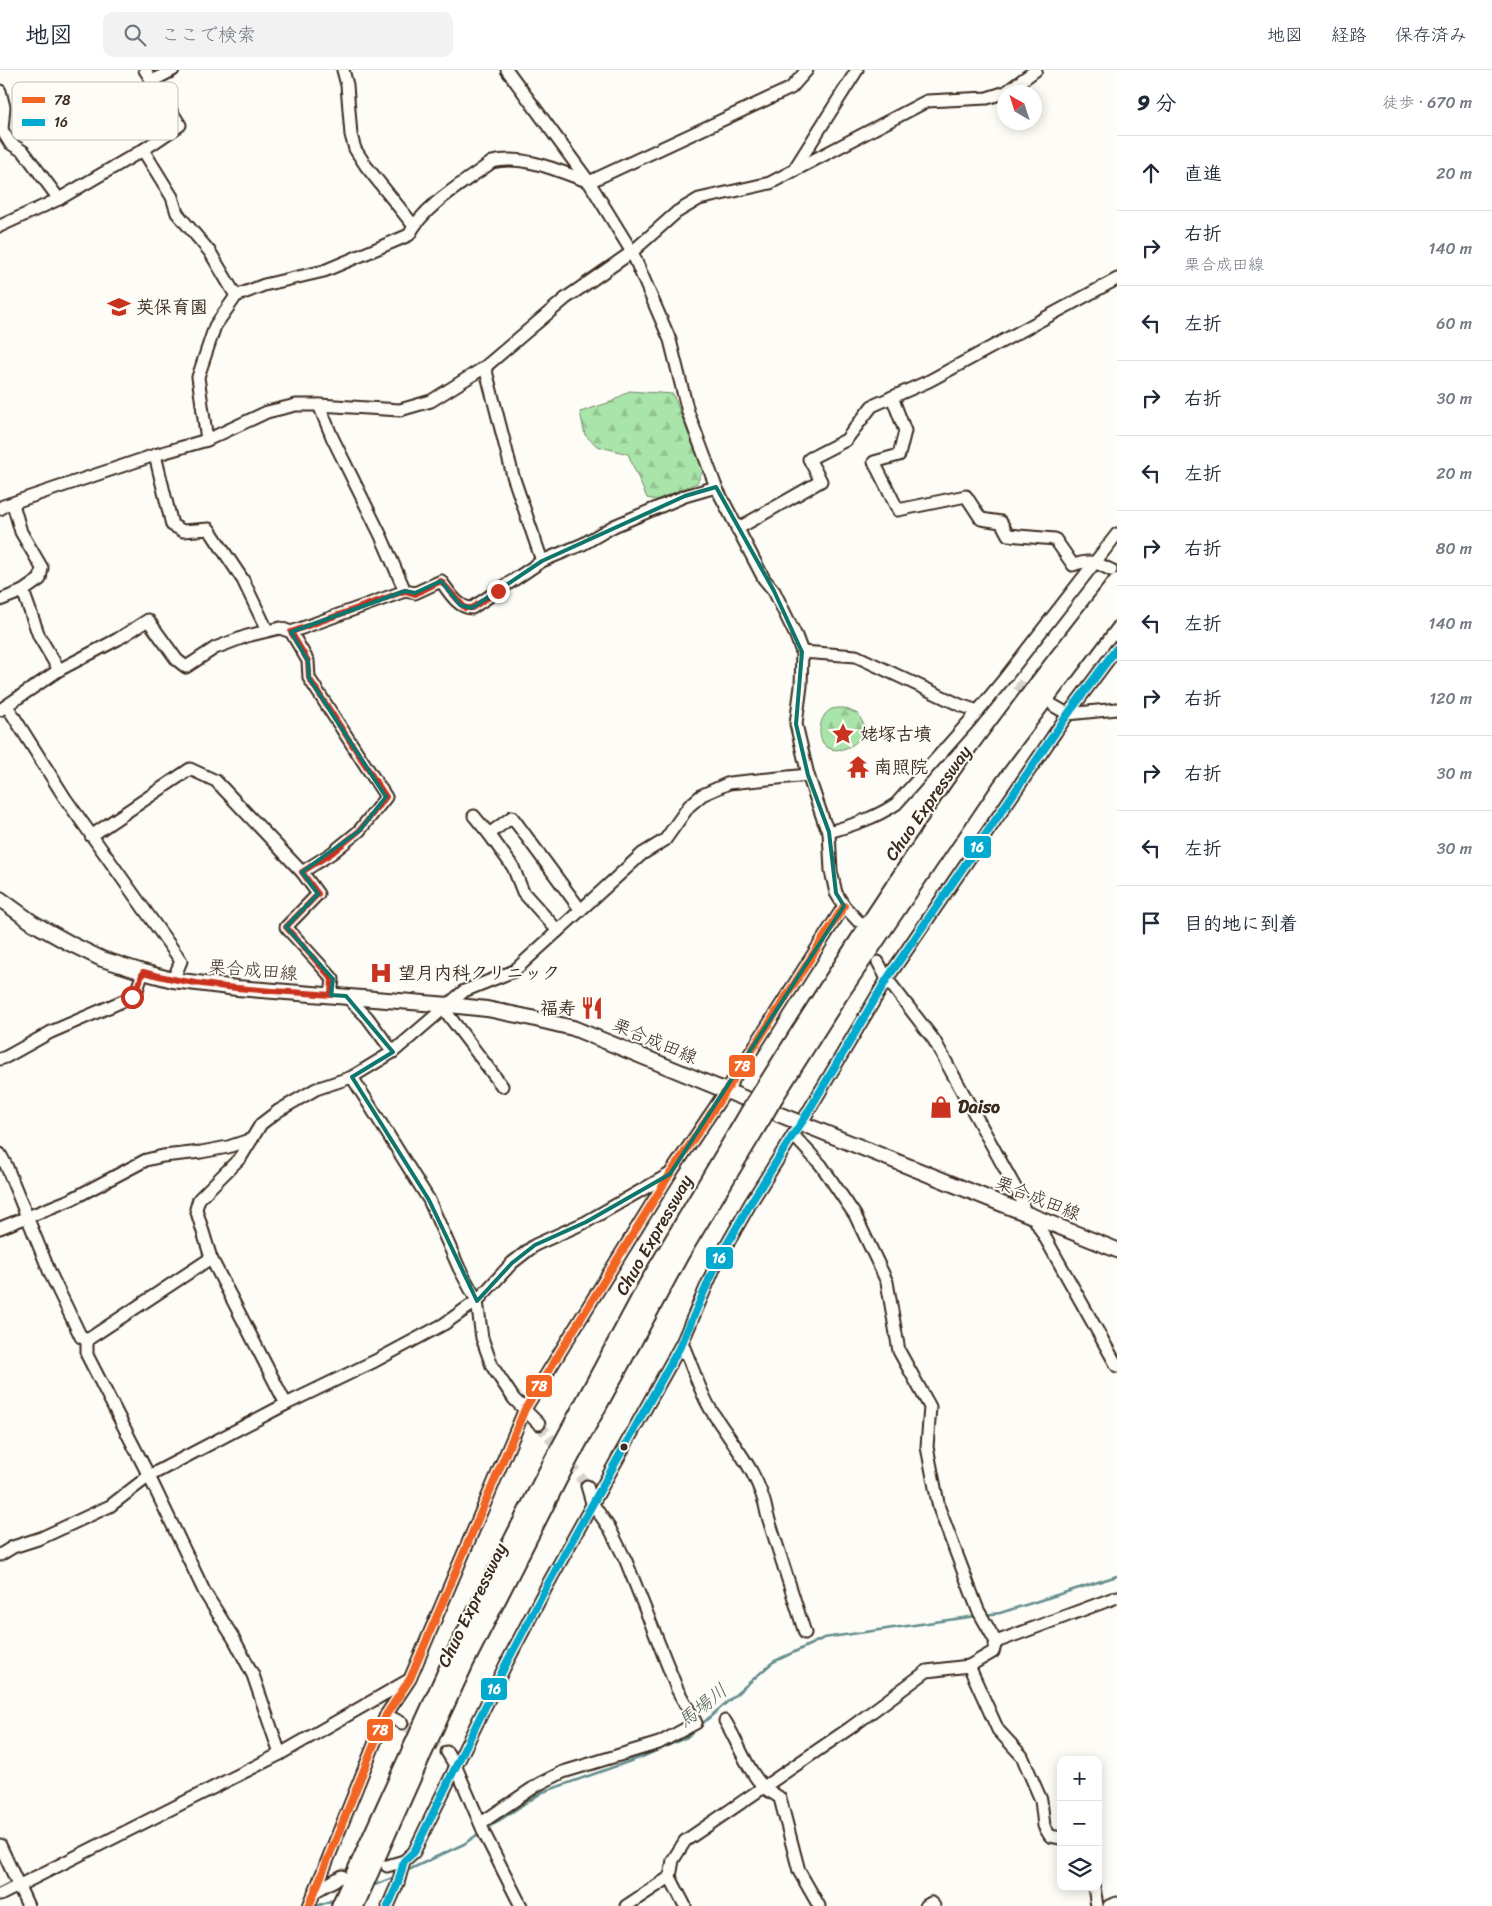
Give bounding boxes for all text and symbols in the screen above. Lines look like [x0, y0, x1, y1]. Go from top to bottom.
search box [103, 12, 453, 57]
text: 地図 [25, 14, 73, 56]
text: ここで検索 [161, 18, 256, 51]
text: 地図 [1267, 19, 1303, 51]
text: 経路 [1331, 19, 1367, 51]
text: 保存済み [1395, 19, 1467, 51]
icon: search [121, 21, 149, 49]
legend [12, 82, 178, 140]
text: 9 分 [1137, 84, 1176, 122]
north arrow [997, 85, 1042, 130]
text: 78 [54, 88, 71, 113]
text: 徒歩 · 670 m [1383, 88, 1472, 117]
text: 16 [54, 110, 68, 135]
text: 直進 [1184, 157, 1222, 190]
icon: ahead [1137, 159, 1165, 187]
text: 20 m [1436, 159, 1472, 188]
text: 右折 [1184, 217, 1222, 250]
icon: right [1137, 234, 1165, 262]
text: 140 m [1429, 234, 1472, 263]
text: 栗合成田線 [1184, 250, 1264, 279]
place label: 英保育園 [136, 291, 208, 323]
school or university icon: 英保育園 [106, 294, 132, 320]
text: 左折 [1184, 307, 1222, 340]
icon: left [1137, 309, 1165, 337]
text: 60 m [1436, 309, 1472, 338]
text: 右折 [1184, 382, 1222, 415]
icon: right [1137, 384, 1165, 412]
text: 30 m [1437, 384, 1472, 413]
text: 左折 [1184, 457, 1222, 490]
icon: left [1137, 459, 1165, 487]
text: 20 m [1436, 459, 1472, 488]
text: 右折 [1184, 532, 1222, 565]
icon: right [1137, 534, 1165, 562]
text: 80 m [1436, 534, 1472, 563]
route end [487, 580, 510, 603]
text: 左折 [1184, 607, 1222, 640]
icon: left [1137, 609, 1165, 637]
text: 140 m [1429, 609, 1472, 638]
text: 右折 [1184, 682, 1222, 715]
icon: right [1137, 684, 1165, 712]
text: 120 m [1429, 684, 1472, 713]
place label: 姥塚古墳 [860, 718, 932, 750]
place icon: 姥塚古墳 [830, 721, 856, 747]
street label: Chuo Expressway [876, 738, 980, 868]
place label: 南照院 [874, 751, 928, 783]
temple icon: 南照院 [845, 754, 871, 780]
text: 右折 [1184, 757, 1222, 790]
icon: right [1137, 759, 1165, 787]
text: 30 m [1437, 759, 1472, 788]
text: 左折 [1184, 832, 1222, 865]
icon: left [1137, 834, 1165, 862]
text: 30 m [1437, 834, 1472, 863]
line badge: 16 [963, 835, 992, 859]
text: 16 [970, 835, 984, 860]
text: 目的地に到着 [1184, 907, 1298, 940]
icon: arrive [1137, 909, 1165, 937]
street label: 栗合成田線 [207, 950, 299, 990]
place label: 望月内科クリニック [398, 957, 560, 989]
hospital icon: 望月内科クリニック [368, 960, 394, 986]
route start [121, 986, 144, 1009]
place label: 福寿 [540, 992, 576, 1024]
restaurant icon: 福寿 [579, 995, 605, 1021]
street label: 栗合成田線 [607, 1009, 703, 1073]
line badge: 78 [728, 1054, 756, 1078]
text: 78 [734, 1054, 751, 1079]
place label: Daiso [958, 1091, 1000, 1123]
shop icon: Daiso [928, 1094, 954, 1120]
street label: 栗合成田線 [990, 1166, 1086, 1230]
street label: Chuo Expressway [606, 1168, 702, 1302]
line badge: 16 [705, 1246, 734, 1270]
text: 16 [712, 1246, 726, 1271]
line badge: 78 [525, 1374, 553, 1398]
text: 78 [531, 1374, 548, 1399]
unlabelled marker [619, 1442, 629, 1452]
street label: Chuo Expressway [428, 1537, 516, 1673]
water label: 馬場川 [670, 1675, 735, 1736]
line badge: 16 [480, 1677, 508, 1701]
text: 16 [487, 1677, 501, 1702]
line badge: 78 [366, 1718, 394, 1742]
text: 78 [372, 1718, 389, 1743]
map controls [1057, 1756, 1102, 1891]
button: + [1057, 1756, 1102, 1801]
button: − [1057, 1801, 1102, 1846]
button: layers [1057, 1846, 1102, 1891]

